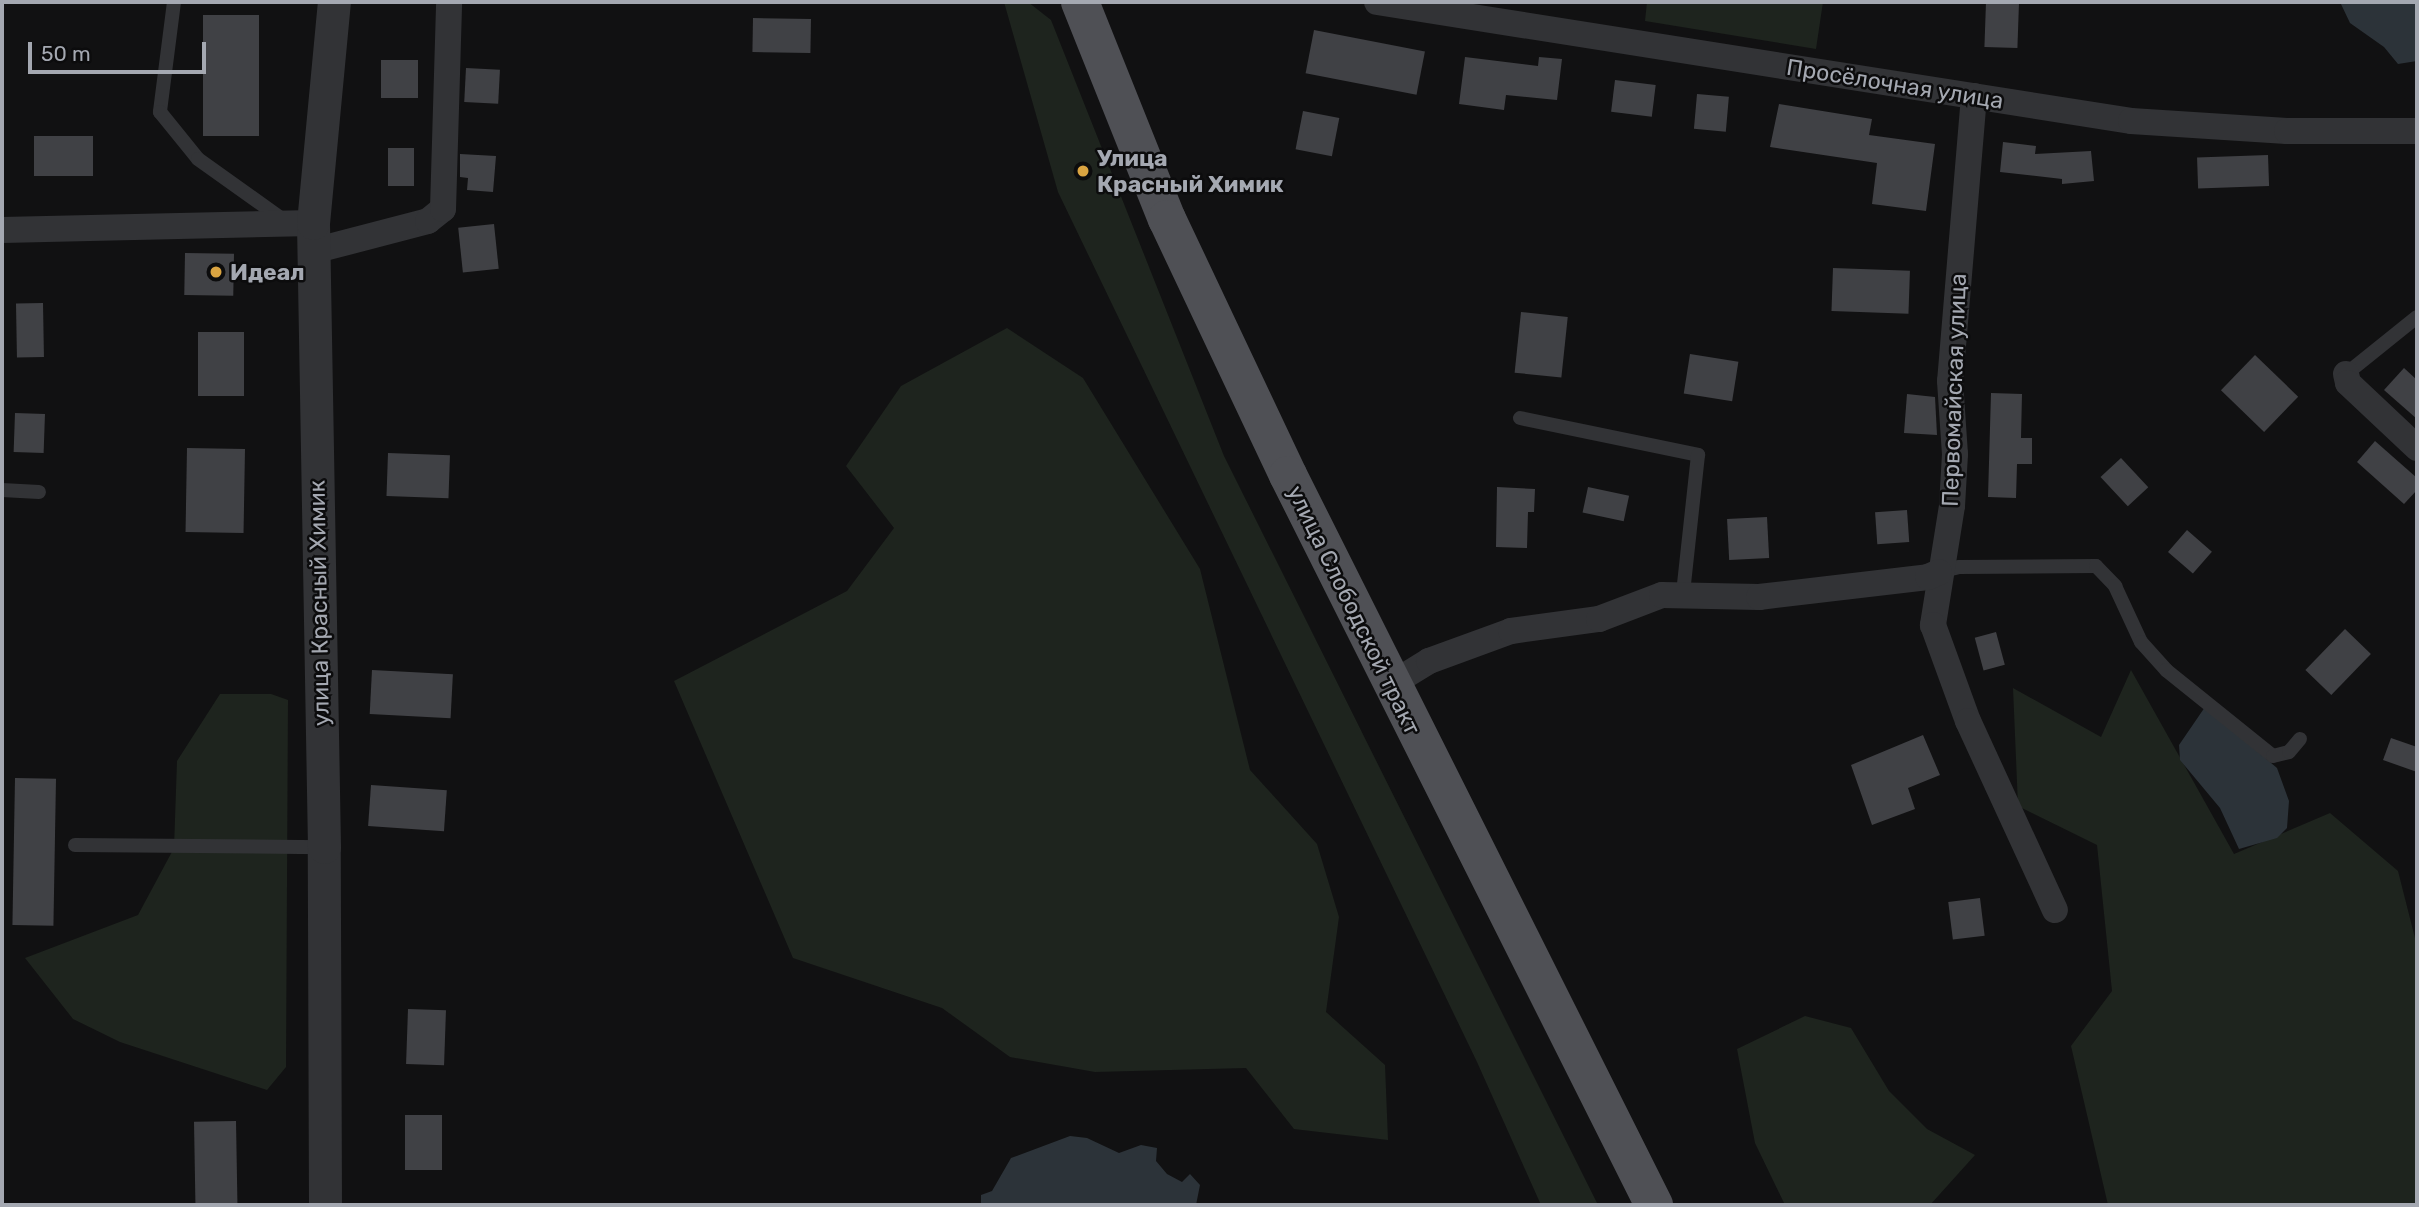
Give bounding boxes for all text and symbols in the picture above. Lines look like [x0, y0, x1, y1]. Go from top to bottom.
scale bar [32, 28, 210, 72]
text: 50 m [41, 41, 91, 66]
street label: Просёлочная улица [1785, 53, 2005, 115]
place label: Улица Красный Химик [1097, 144, 1284, 198]
marker: Улица Красный Химик [1075, 163, 1091, 179]
place label: Идеал [230, 258, 305, 286]
marker: Идеал [208, 264, 224, 280]
street label: Первомайская улица [1936, 273, 1972, 507]
street label: улица Красный Химик [303, 480, 335, 726]
street label: улица Слободской тракт [1282, 481, 1426, 739]

